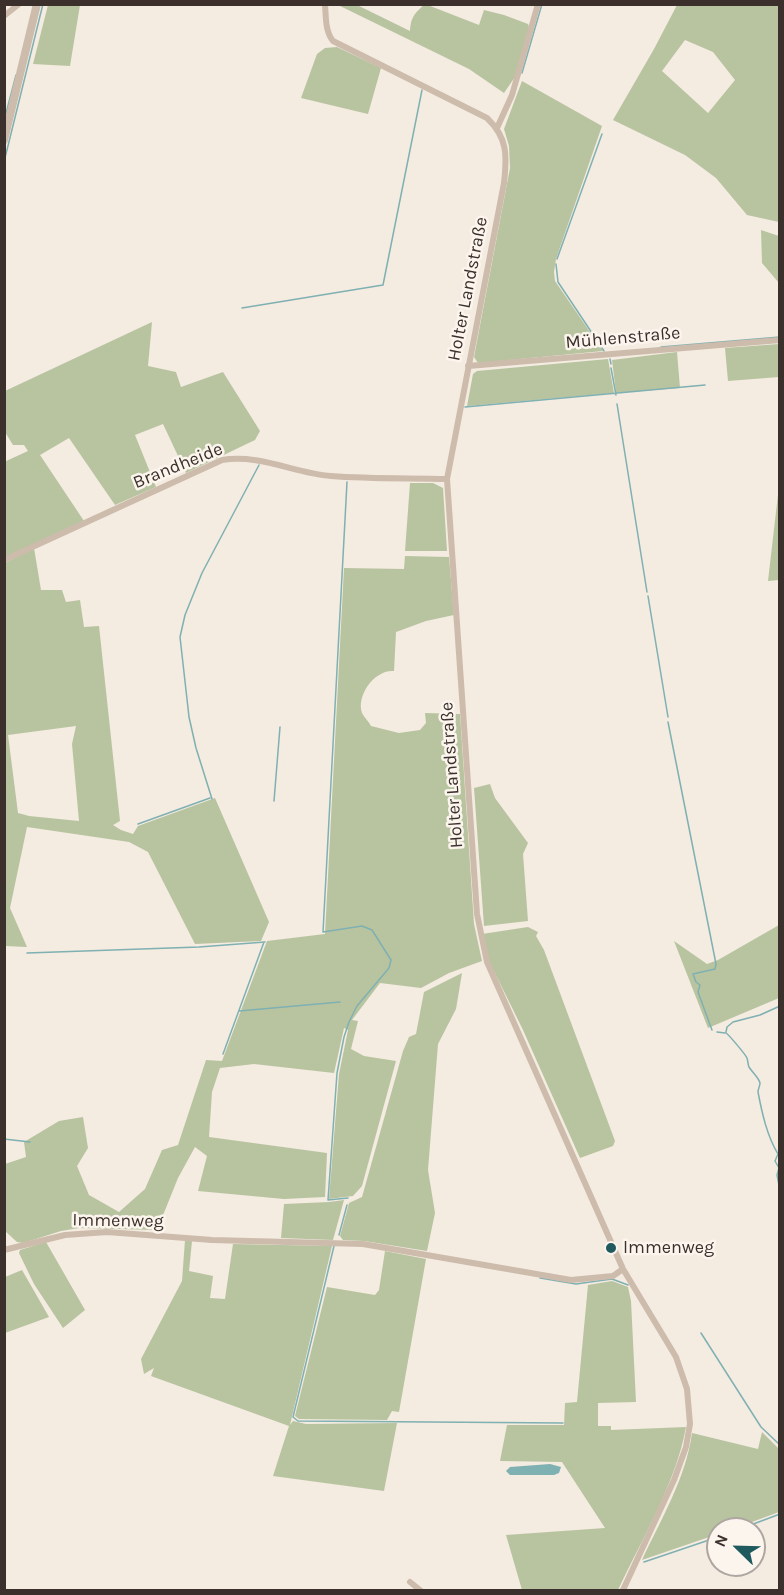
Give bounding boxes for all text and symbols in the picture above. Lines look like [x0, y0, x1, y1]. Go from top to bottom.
street label: Holter Landstraße [443, 215, 493, 363]
street label: Mühlenstraße [565, 322, 681, 354]
street label: Brandheide [130, 438, 226, 494]
street label: Holter Landstraße [436, 701, 468, 849]
street label: Immenweg [72, 1209, 164, 1233]
place label: Immenweg [623, 1237, 714, 1259]
marker: Immenweg [604, 1241, 618, 1255]
north arrow [706, 1517, 766, 1577]
text: N [710, 1532, 732, 1550]

